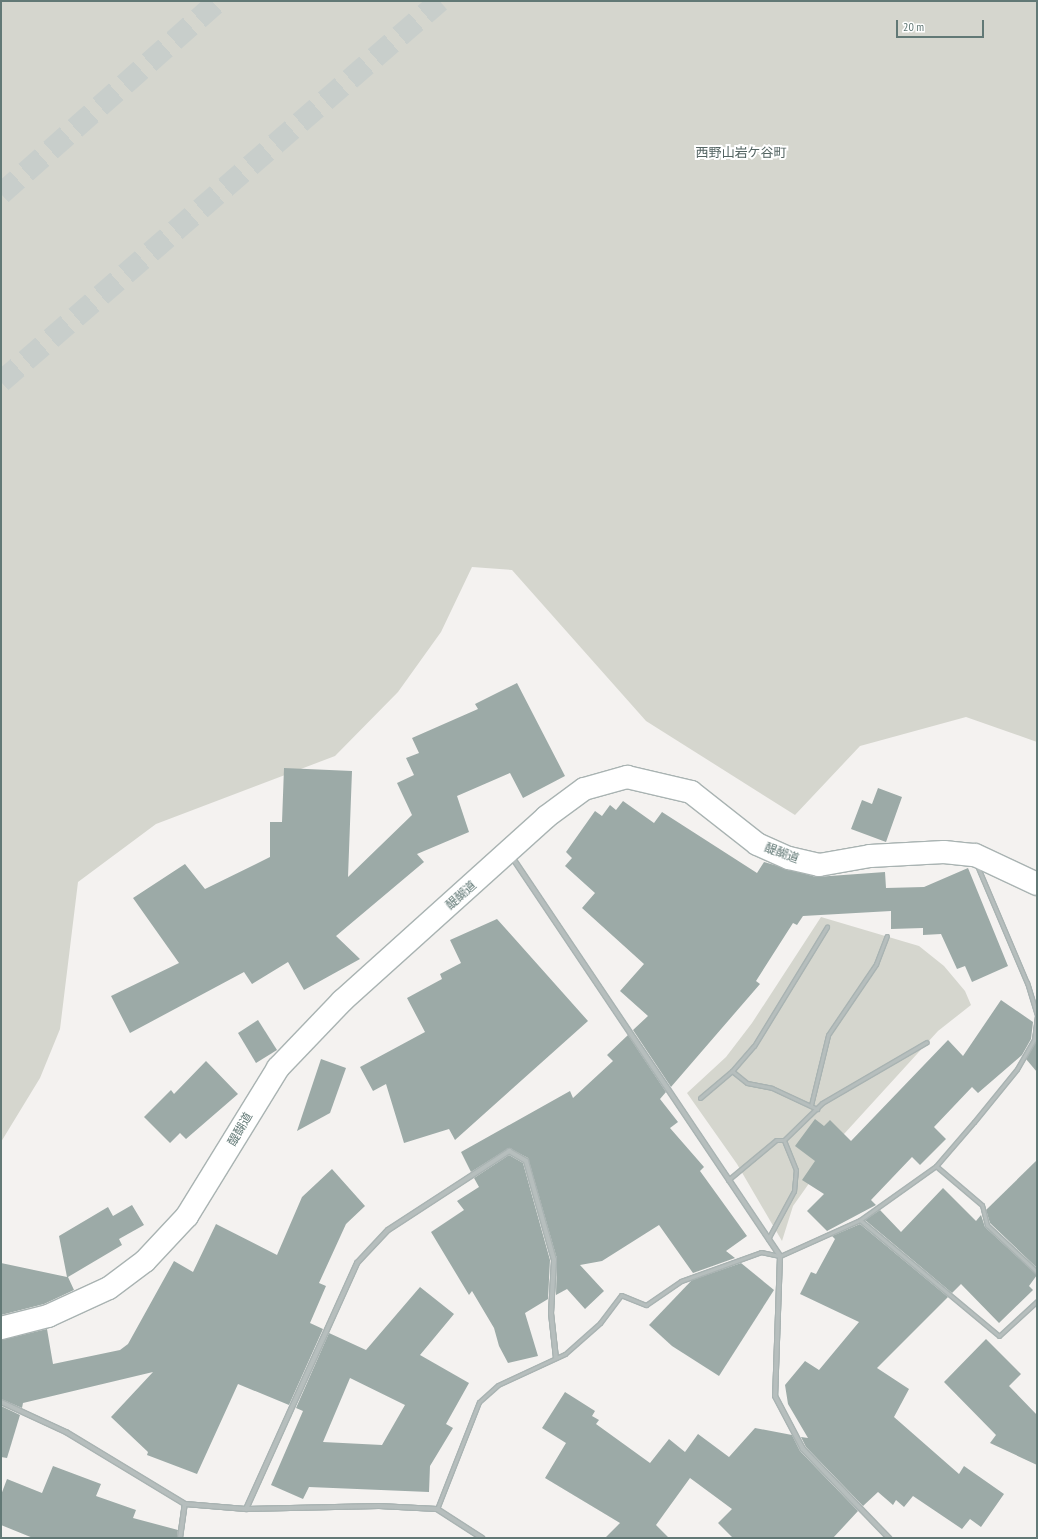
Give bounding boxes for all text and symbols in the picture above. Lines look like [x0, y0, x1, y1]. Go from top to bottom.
scale bar [898, 12, 986, 38]
text: 20 m [903, 19, 924, 34]
district label: 西野山岩ケ谷町 [696, 145, 786, 161]
street label: 醍醐道 [763, 840, 801, 866]
street label: 醍醐道 [443, 878, 479, 912]
street label: 醍醐道 [225, 1110, 255, 1148]

